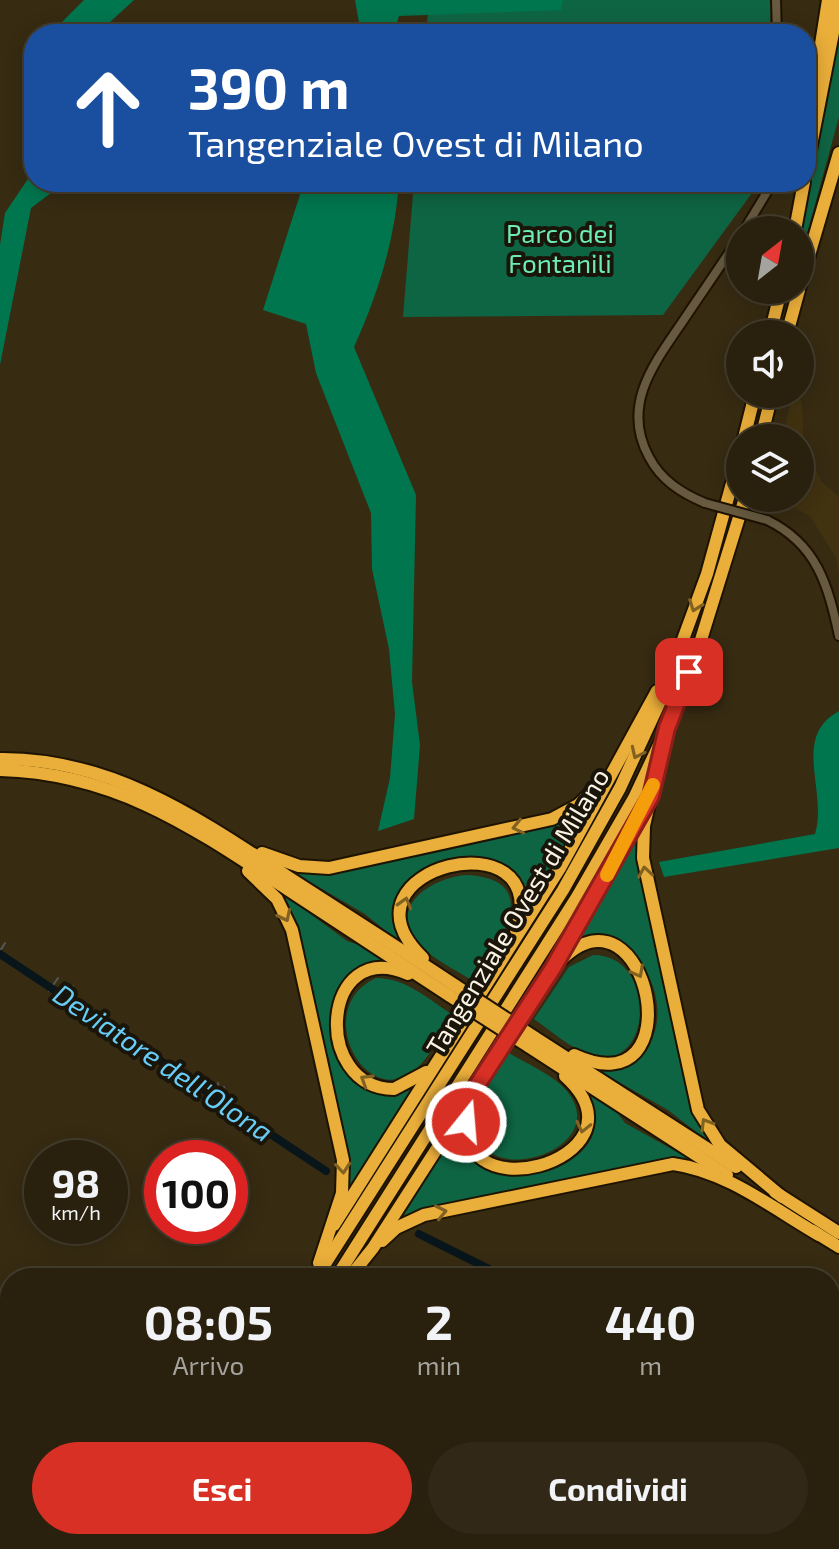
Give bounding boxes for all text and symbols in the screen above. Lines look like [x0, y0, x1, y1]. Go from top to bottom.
text: 390 m [188, 53, 350, 120]
icon: ahead [56, 56, 160, 160]
text: Tangenziale Ovest di Milano [188, 121, 644, 164]
north arrow [726, 216, 814, 304]
map controls [726, 216, 814, 512]
park label: Parco dei Fontanili [506, 217, 614, 278]
button: sound [726, 320, 814, 408]
button: layers [726, 424, 814, 512]
one-way arrow [689, 598, 705, 612]
pin [655, 638, 723, 706]
icon: arrive [667, 650, 711, 694]
one-way arrow [631, 745, 647, 759]
street label: Tangenziale Ovest di Milano [419, 762, 615, 1060]
one-way arrow [512, 818, 526, 835]
one-way arrow [638, 866, 655, 879]
one-way arrow [395, 897, 412, 910]
one-way arrow [275, 907, 291, 922]
one-way arrow [629, 964, 644, 978]
water label: Deviatore dell'Olona [47, 976, 280, 1148]
one-way arrow [360, 1074, 374, 1089]
position arrow [424, 1080, 508, 1164]
one-way arrow [700, 1118, 716, 1133]
one-way arrow [575, 1120, 592, 1133]
speed limit sign: 100 [144, 1140, 248, 1244]
text: 98 [52, 1158, 100, 1206]
one-way arrow [334, 1162, 351, 1175]
text: km/h [51, 1200, 101, 1224]
one-way arrow [434, 1204, 447, 1221]
text: 08:05 [144, 1292, 273, 1350]
text: 2 [425, 1292, 453, 1350]
text: 440 [605, 1292, 696, 1350]
text: Arrivo [172, 1349, 244, 1380]
text: min [417, 1349, 461, 1380]
text: m [639, 1349, 662, 1380]
button: Esci [32, 1442, 412, 1534]
button: Condividi [428, 1442, 808, 1534]

